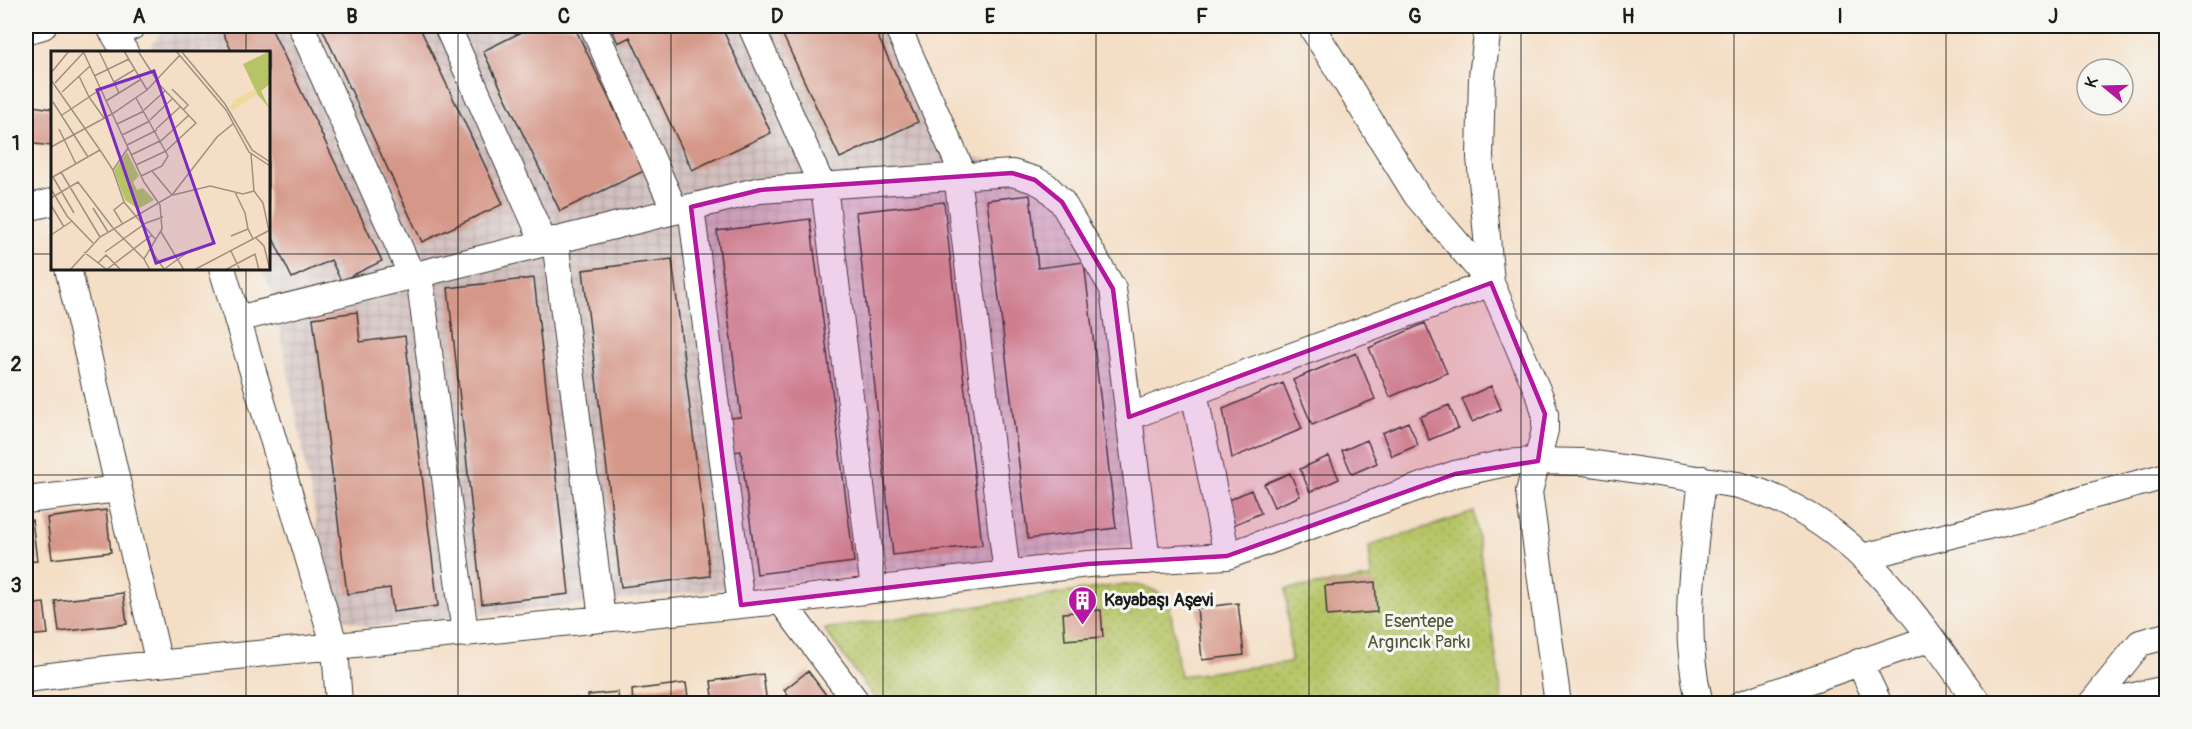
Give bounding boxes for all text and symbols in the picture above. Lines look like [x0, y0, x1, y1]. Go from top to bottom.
text: A [133, 4, 146, 29]
text: B [346, 4, 358, 29]
text: C [558, 4, 570, 29]
text: D [771, 4, 784, 29]
text: E [985, 4, 996, 29]
text: F [1196, 4, 1208, 29]
text: G [1408, 4, 1422, 29]
text: H [1622, 4, 1635, 29]
text: I [1837, 4, 1843, 29]
text: J [2048, 4, 2058, 29]
inset map [51, 51, 270, 270]
north arrow [2075, 57, 2135, 117]
text: K [2081, 74, 2103, 90]
text: 1 [12, 131, 20, 156]
text: 2 [10, 352, 22, 377]
text: 3 [10, 573, 22, 598]
building icon: Kayabaşı Aşevi [1067, 584, 1099, 626]
place label: Kayabaşı Aşevi [1104, 589, 1213, 612]
park label: Esentepe Argıncık Parkı [1367, 610, 1471, 654]

